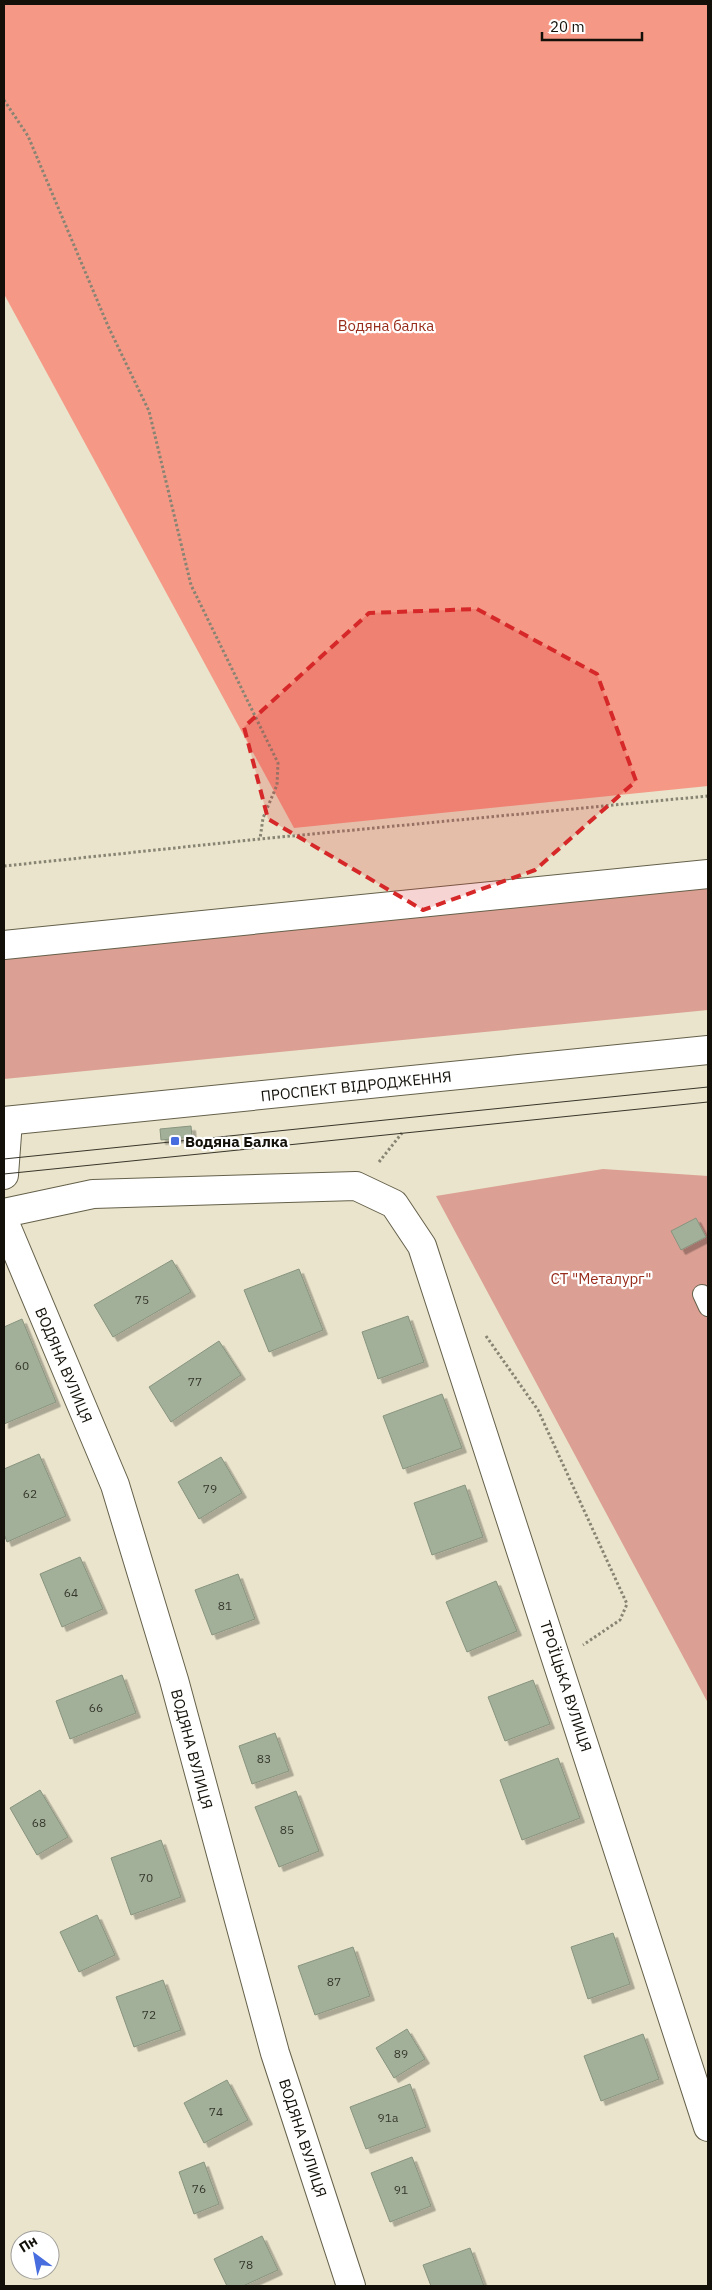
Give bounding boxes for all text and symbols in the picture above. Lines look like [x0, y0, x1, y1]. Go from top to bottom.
scale bar [542, 10, 642, 42]
text: 20 m [550, 17, 585, 36]
park label: Водяна балка [338, 316, 434, 335]
street label: ПРОСПЕКТ ВІДРОДЖЕННЯ [260, 1067, 452, 1105]
place label: Водяна Балка [185, 1132, 289, 1151]
marker: Водяна Балка [169, 1135, 181, 1147]
park label: СТ "Металург" [551, 1269, 651, 1288]
house number: 75 [135, 1292, 149, 1307]
street label: ВОДЯНА ВУЛИЦЯ [31, 1304, 97, 1426]
house number: 60 [15, 1358, 29, 1373]
house number: 77 [188, 1374, 202, 1389]
house number: 79 [203, 1481, 217, 1496]
house number: 62 [23, 1486, 37, 1501]
house number: 64 [64, 1585, 78, 1600]
house number: 81 [218, 1598, 232, 1613]
street label: ТРОЇЦЬКА ВУЛИЦЯ [536, 1618, 596, 1754]
street label: ВОДЯНА ВУЛИЦЯ [167, 1687, 217, 1811]
house number: 66 [89, 1700, 103, 1715]
house number: 83 [257, 1751, 271, 1766]
house number: 68 [32, 1815, 46, 1830]
house number: 85 [280, 1822, 294, 1837]
house number: 70 [139, 1870, 153, 1885]
house number: 87 [327, 1974, 341, 1989]
house number: 72 [142, 2007, 156, 2022]
house number: 89 [394, 2046, 408, 2061]
street label: ВОДЯНА ВУЛИЦЯ [275, 2076, 331, 2200]
house number: 74 [209, 2104, 223, 2119]
house number: 91а [378, 2110, 399, 2125]
house number: 76 [192, 2181, 206, 2196]
house number: 91 [394, 2182, 408, 2197]
north arrow [10, 2230, 60, 2280]
text: Пн [15, 2231, 41, 2257]
house number: 78 [239, 2257, 253, 2272]

